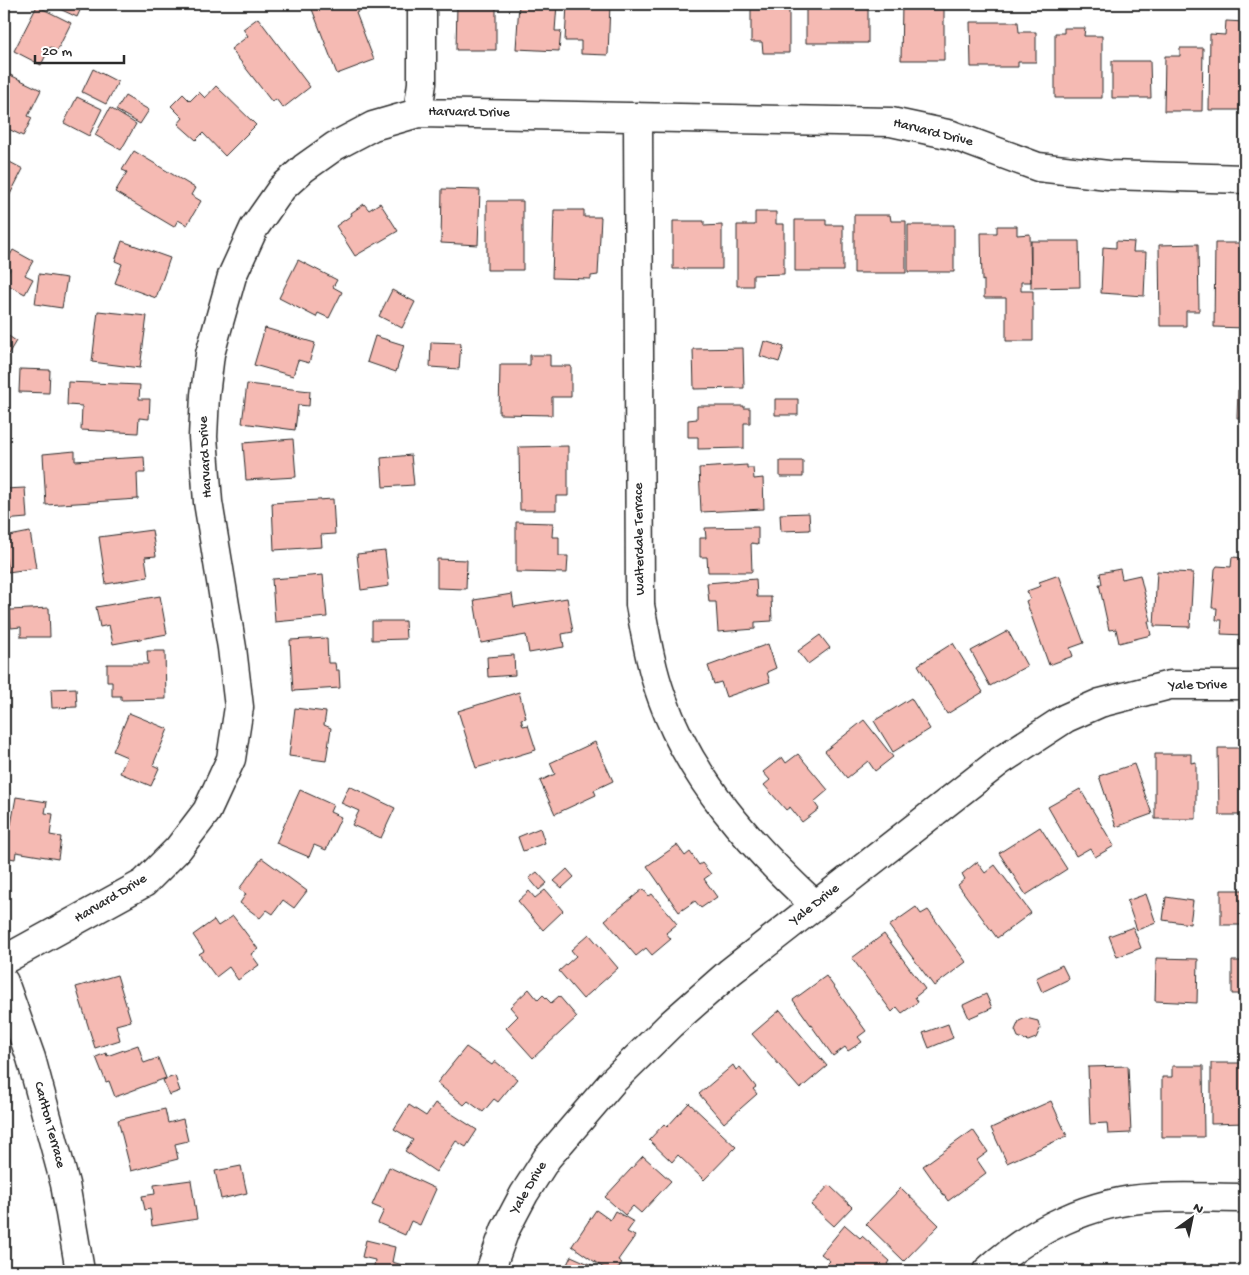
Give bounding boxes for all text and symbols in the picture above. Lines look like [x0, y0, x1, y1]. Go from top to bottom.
scale bar [35, 32, 124, 64]
text: 20 m [42, 43, 72, 61]
street label: Harvard Drive [428, 104, 511, 122]
street label: Harvard Drive [891, 115, 975, 151]
street label: Harvard Drive [195, 415, 217, 498]
street label: Walterdale Terrace [631, 482, 649, 595]
street label: Yale Drive [1167, 677, 1228, 695]
street label: Harvard Drive [72, 870, 151, 927]
street label: Yale Drive [785, 880, 844, 931]
street label: Carlton Terrace [29, 1080, 69, 1171]
street label: Yale Drive [506, 1158, 552, 1219]
north arrow [1166, 1192, 1216, 1242]
text: N [1189, 1200, 1206, 1219]

